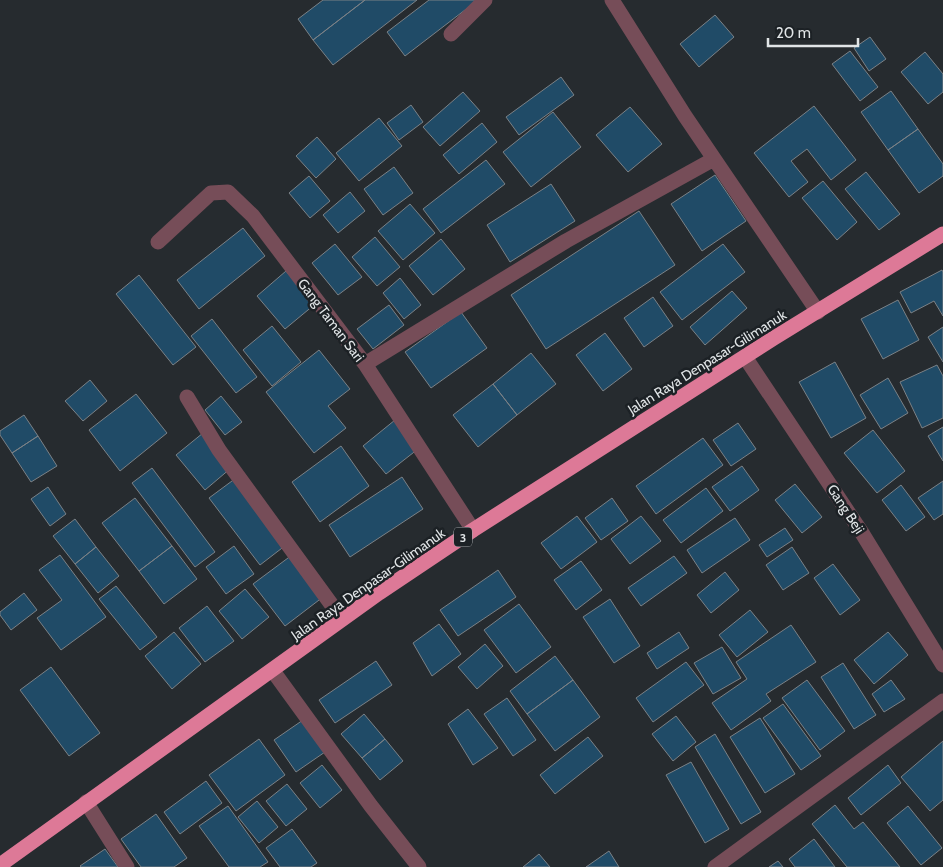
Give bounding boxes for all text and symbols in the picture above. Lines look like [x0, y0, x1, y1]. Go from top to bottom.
scale bar [768, 15, 858, 47]
text: 20 m [776, 24, 811, 42]
street label: Gang Taman Sari [294, 275, 368, 365]
street label: Jalan Raya Denpasar-Gilimanuk [623, 305, 790, 419]
street label: Gang Beji [823, 481, 869, 537]
street label: Jalan Raya Denpasar-Gilimanuk [287, 523, 449, 645]
road number: 3 [454, 528, 472, 546]

